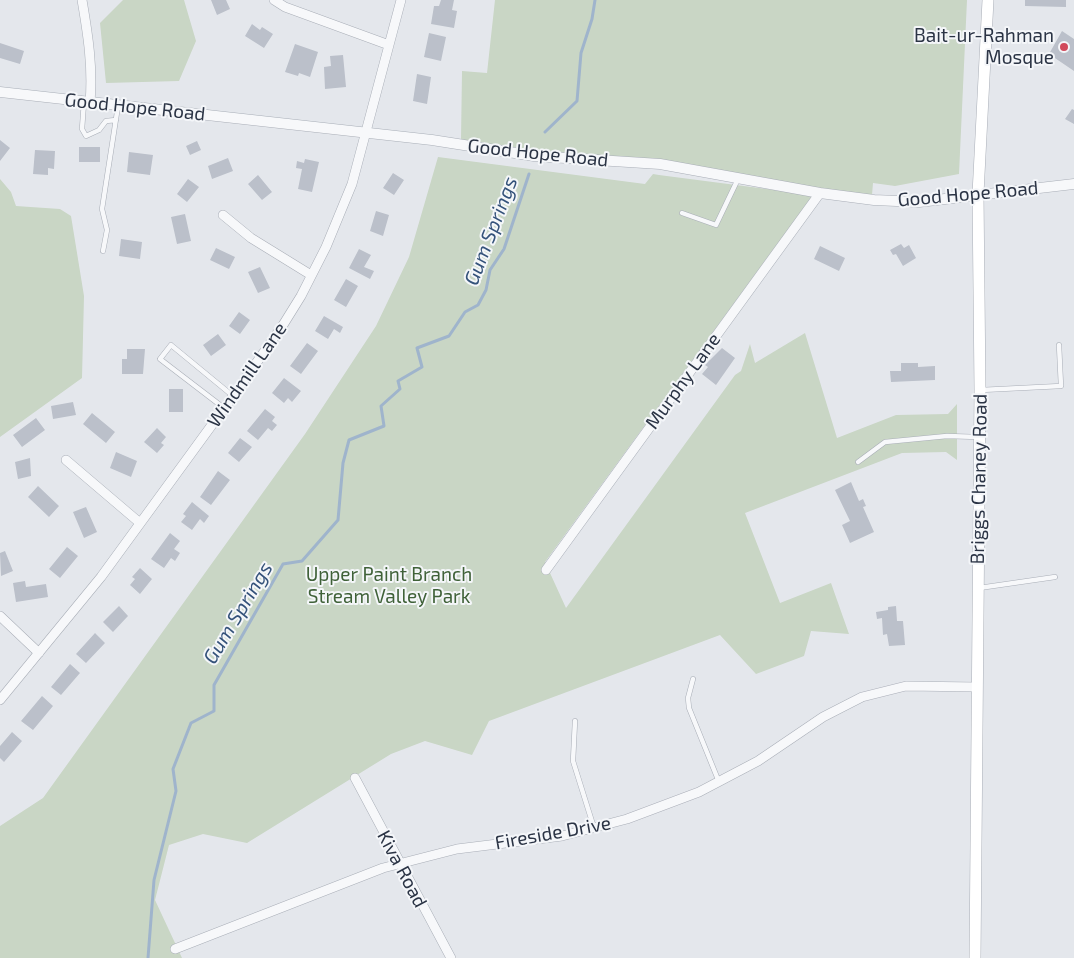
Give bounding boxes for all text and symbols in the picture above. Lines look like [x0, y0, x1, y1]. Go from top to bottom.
place label: Bait-ur-Rahman Mosque [914, 25, 1054, 69]
marker: Bait-ur-Rahman Mosque [1058, 41, 1070, 53]
street label: Good Hope Road [64, 88, 206, 126]
street label: Good Hope Road [467, 134, 609, 172]
water label: Gum Springs [459, 173, 523, 289]
street label: Good Hope Road [897, 176, 1039, 212]
street label: Windmill Lane [202, 318, 292, 432]
street label: Murphy Lane [641, 329, 725, 433]
street label: Briggs Chaney Road [966, 393, 992, 565]
water label: Gum Springs [198, 558, 278, 668]
park label: Upper Paint Branch Stream Valley Park [306, 564, 472, 608]
street label: Fireside Drive [493, 812, 613, 854]
street label: Kiva Road [372, 826, 432, 912]

